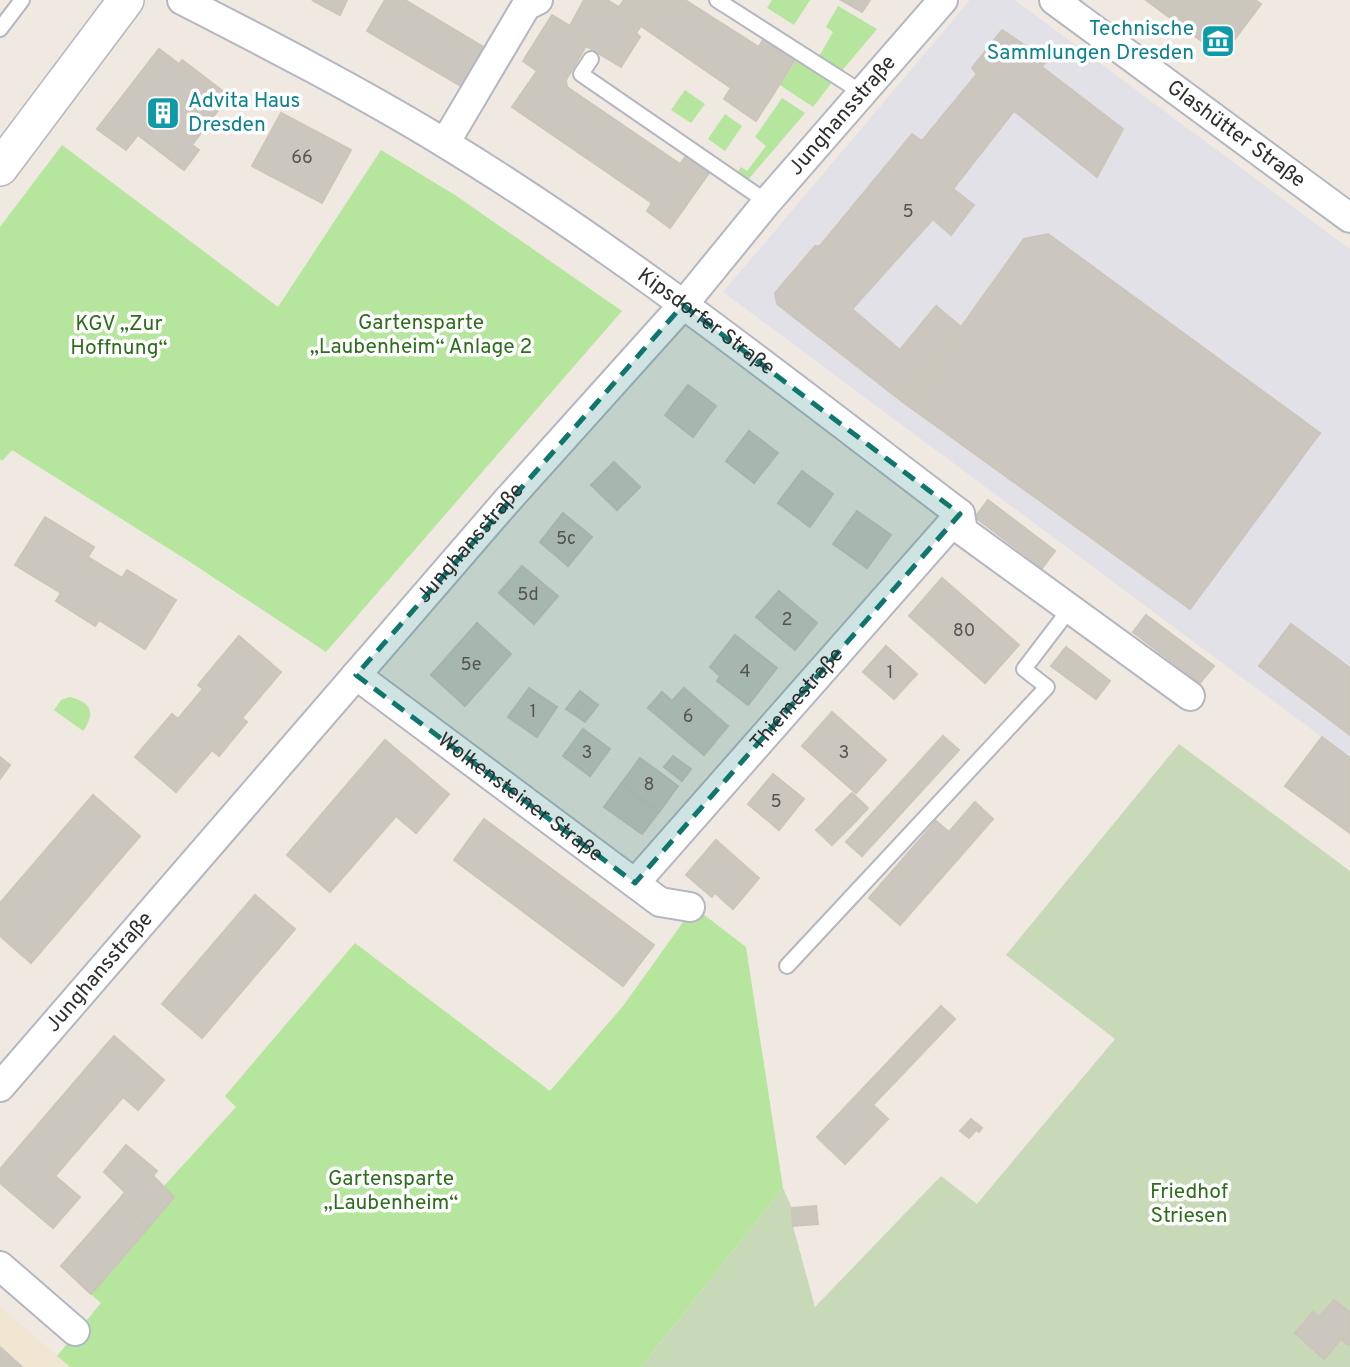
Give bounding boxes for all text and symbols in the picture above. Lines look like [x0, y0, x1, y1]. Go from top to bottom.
place label: Technische Sammlungen Dresden [987, 16, 1194, 67]
museum icon: Technische Sammlungen Dresden [1199, 22, 1237, 60]
street label: Junghansstraße [783, 50, 902, 181]
street label: Glashütter Straße [1161, 74, 1311, 194]
place label: Advita Haus Dresden [188, 88, 300, 139]
building icon: Advita Haus Dresden [144, 94, 182, 132]
house number: 66 [291, 147, 313, 170]
house number: 5 [902, 201, 914, 224]
street label: Kipsdorfer Straße [632, 262, 780, 382]
park label: Gartensparte „Laubenheim“ Anlage 2 [310, 310, 532, 361]
park label: KGV „Zur Hoffnung“ [70, 311, 168, 362]
street label: Junghansstraße [411, 477, 530, 609]
house number: 5c [556, 528, 576, 551]
house number: 5d [517, 584, 539, 607]
house number: 2 [781, 609, 793, 632]
house number: 80 [953, 620, 975, 643]
street label: Thiemestraße [744, 642, 850, 756]
house number: 5e [461, 654, 481, 677]
house number: 4 [739, 661, 751, 684]
house number: 1 [887, 662, 893, 685]
house number: 1 [530, 701, 536, 724]
house number: 6 [683, 706, 693, 729]
street label: Wolkensteiner Straße [432, 727, 609, 868]
house number: 3 [582, 742, 592, 765]
house number: 3 [839, 742, 849, 765]
house number: 8 [644, 774, 655, 797]
house number: 5 [770, 791, 782, 814]
street label: Junghansstraße [40, 906, 159, 1038]
park label: Gartensparte „Laubenheim“ [324, 1166, 458, 1217]
park label: Friedhof Striesen [1150, 1179, 1228, 1230]

